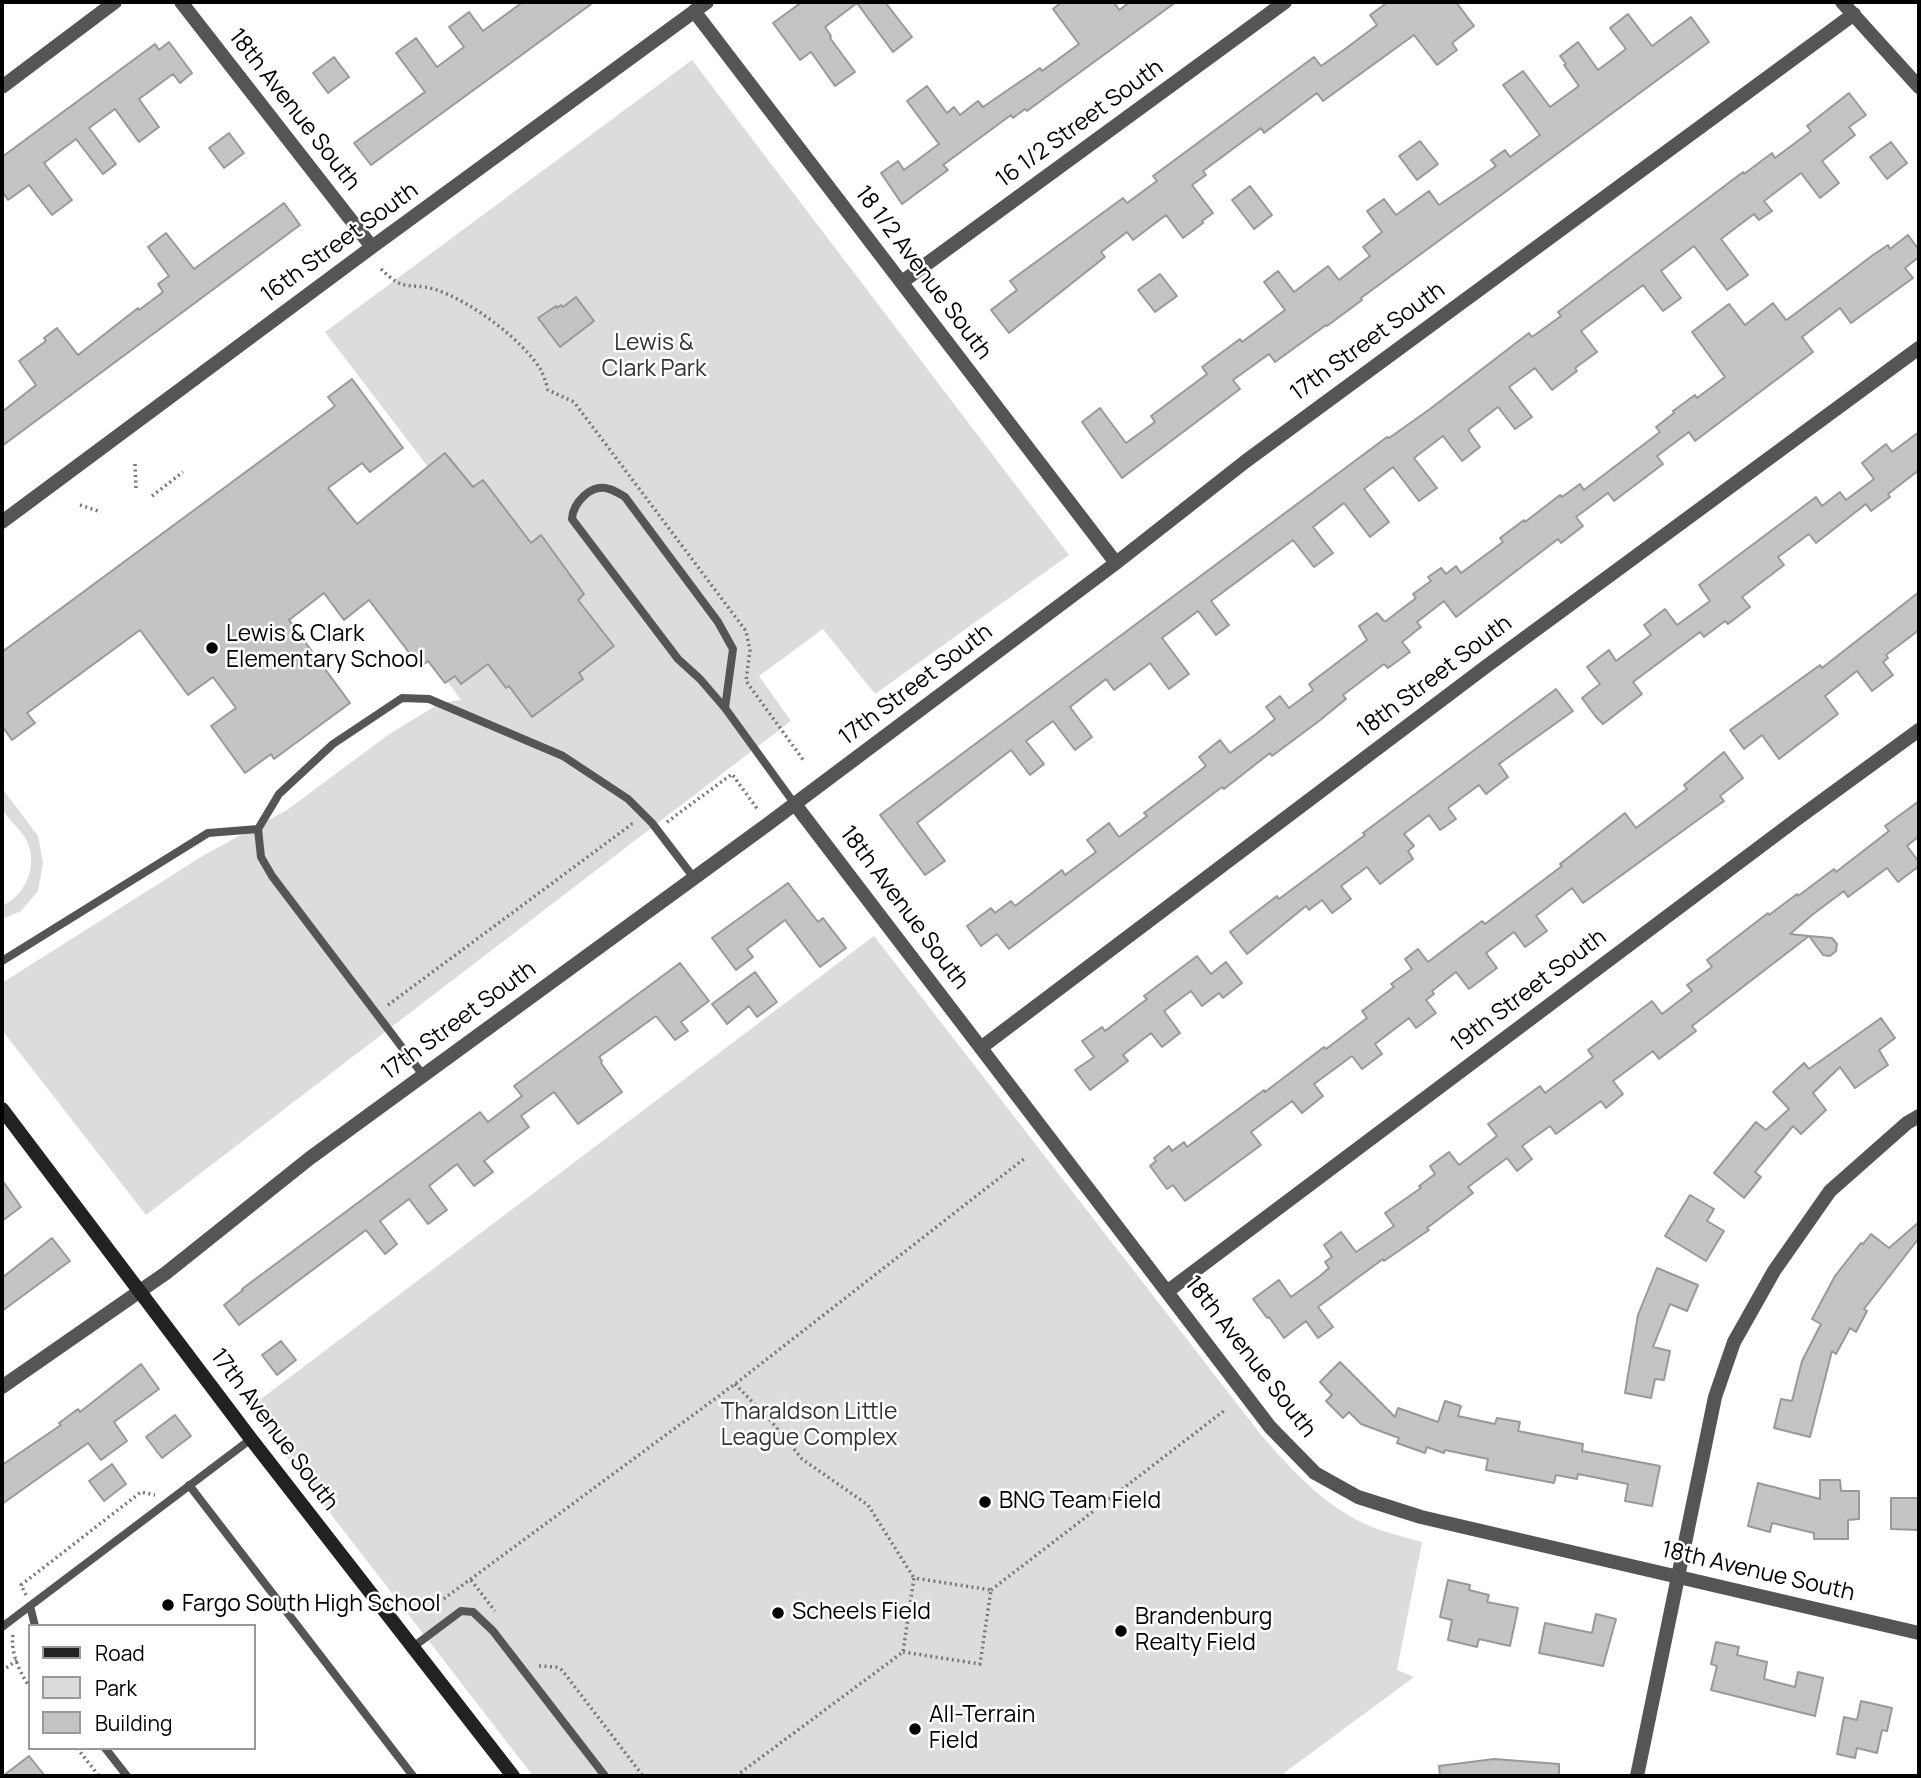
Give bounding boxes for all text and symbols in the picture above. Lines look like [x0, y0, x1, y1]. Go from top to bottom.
street label: 18th Avenue South [222, 24, 366, 196]
street label: 16 1/2 Street South [991, 54, 1169, 194]
street label: 16th Street South [256, 177, 424, 309]
street label: 18 1/2 Avenue South [849, 181, 997, 365]
street label: 17th Street South [1285, 277, 1451, 407]
park label: Lewis & Clark Park [602, 330, 706, 384]
street label: 18th Street South [1352, 610, 1518, 744]
street label: 17th Street South [834, 618, 998, 752]
place label: Lewis & Clark Elementary School [226, 621, 424, 675]
marker: Lewis & Clark Elementary School [204, 640, 220, 656]
street label: 18th Avenue South [834, 821, 974, 995]
street label: 19th Street South [1446, 924, 1612, 1058]
street label: 17th Street South [376, 956, 542, 1086]
street label: 18th Avenue South [1178, 1271, 1322, 1443]
street label: 17th Avenue South [204, 1344, 344, 1516]
park label: Tharaldson Little League Complex [721, 1399, 897, 1453]
place label: BNG Team Field [999, 1488, 1161, 1516]
marker: BNG Team Field [977, 1494, 993, 1510]
street label: 18th Avenue South [1659, 1536, 1857, 1608]
place label: Fargo South High School [182, 1591, 441, 1619]
marker: Fargo South High School [160, 1597, 176, 1613]
place label: Scheels Field [792, 1599, 931, 1627]
place label: Brandenburg Realty Field [1135, 1604, 1272, 1658]
marker: Scheels Field [770, 1605, 786, 1621]
marker: Brandenburg Realty Field [1113, 1623, 1129, 1639]
legend [28, 1624, 256, 1750]
text: Road [95, 1639, 145, 1667]
text: Park [95, 1674, 137, 1702]
place label: All-Terrain Field [929, 1702, 1035, 1756]
text: Building [95, 1709, 172, 1737]
marker: All-Terrain Field [907, 1721, 923, 1737]

